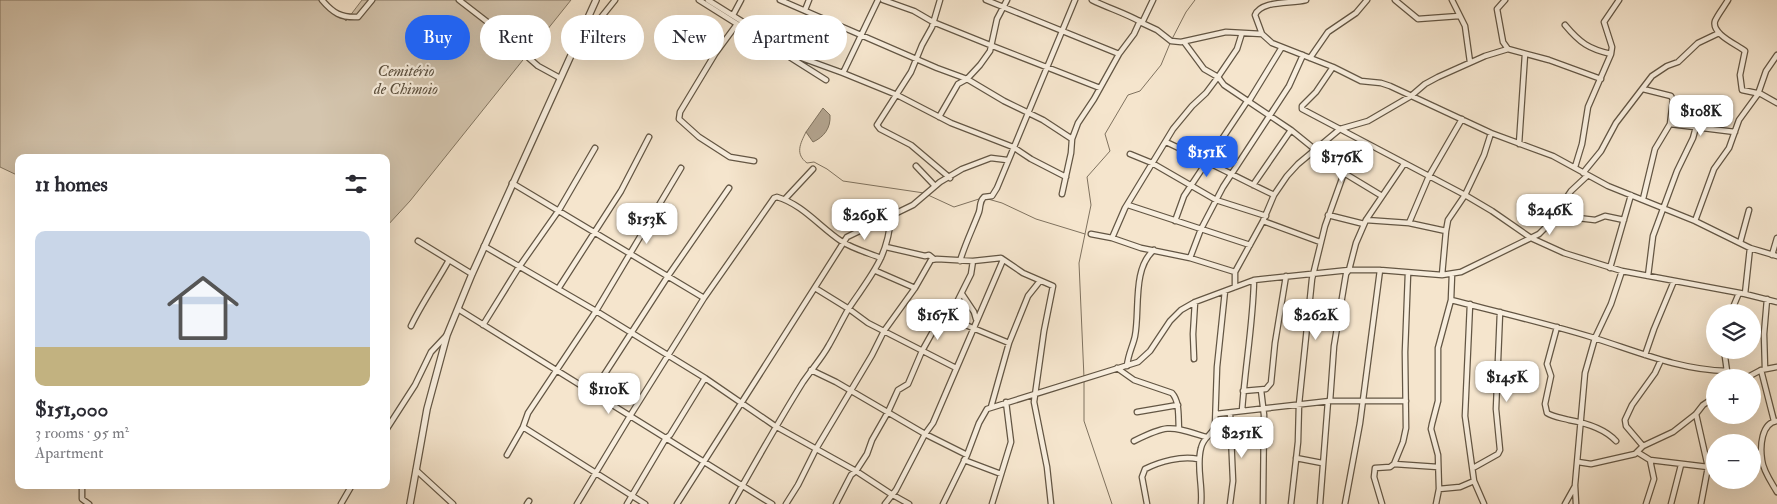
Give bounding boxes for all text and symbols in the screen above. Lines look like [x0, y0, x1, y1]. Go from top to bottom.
chip: Buy [405, 15, 470, 60]
chip: Rent [480, 15, 551, 60]
chip: Filters [561, 15, 644, 60]
chip: New [654, 15, 724, 60]
chip: Apartment [734, 15, 847, 60]
park label: Cemitério de Chimoio [373, 61, 438, 99]
pin: $108K [1666, 94, 1736, 137]
text: $108K [1680, 101, 1722, 121]
pin: $151K [1172, 136, 1242, 178]
pin: $176K [1307, 140, 1377, 183]
text: $151K [1188, 142, 1226, 162]
text: $176K [1321, 147, 1363, 167]
icon: filters [342, 170, 370, 198]
text: 11 homes [35, 171, 108, 198]
pin: $246K [1515, 194, 1585, 236]
pin: $269K [830, 198, 900, 241]
text: $246K [1527, 200, 1573, 220]
pin: $153K [612, 202, 682, 245]
text: $269K [843, 205, 887, 225]
text: $153K [627, 209, 667, 229]
icon: home [158, 263, 248, 353]
pin: $167K [903, 298, 973, 341]
pin: $262K [1281, 298, 1351, 341]
map controls [1706, 304, 1761, 489]
button: layers [1706, 304, 1761, 359]
text: $167K [917, 305, 959, 325]
text: $262K [1294, 305, 1338, 325]
pin: $145K [1472, 360, 1542, 403]
text: $145K [1486, 367, 1528, 387]
button: + [1706, 369, 1761, 424]
pin: $110K [574, 372, 644, 415]
text: $110K [589, 379, 629, 399]
text: $151,000 [35, 396, 108, 423]
pin: $251K [1207, 416, 1277, 459]
text: 3 rooms · 95 m² [35, 423, 129, 443]
text: $251K [1221, 423, 1263, 443]
button: − [1706, 434, 1761, 489]
text: Apartment [35, 443, 103, 463]

